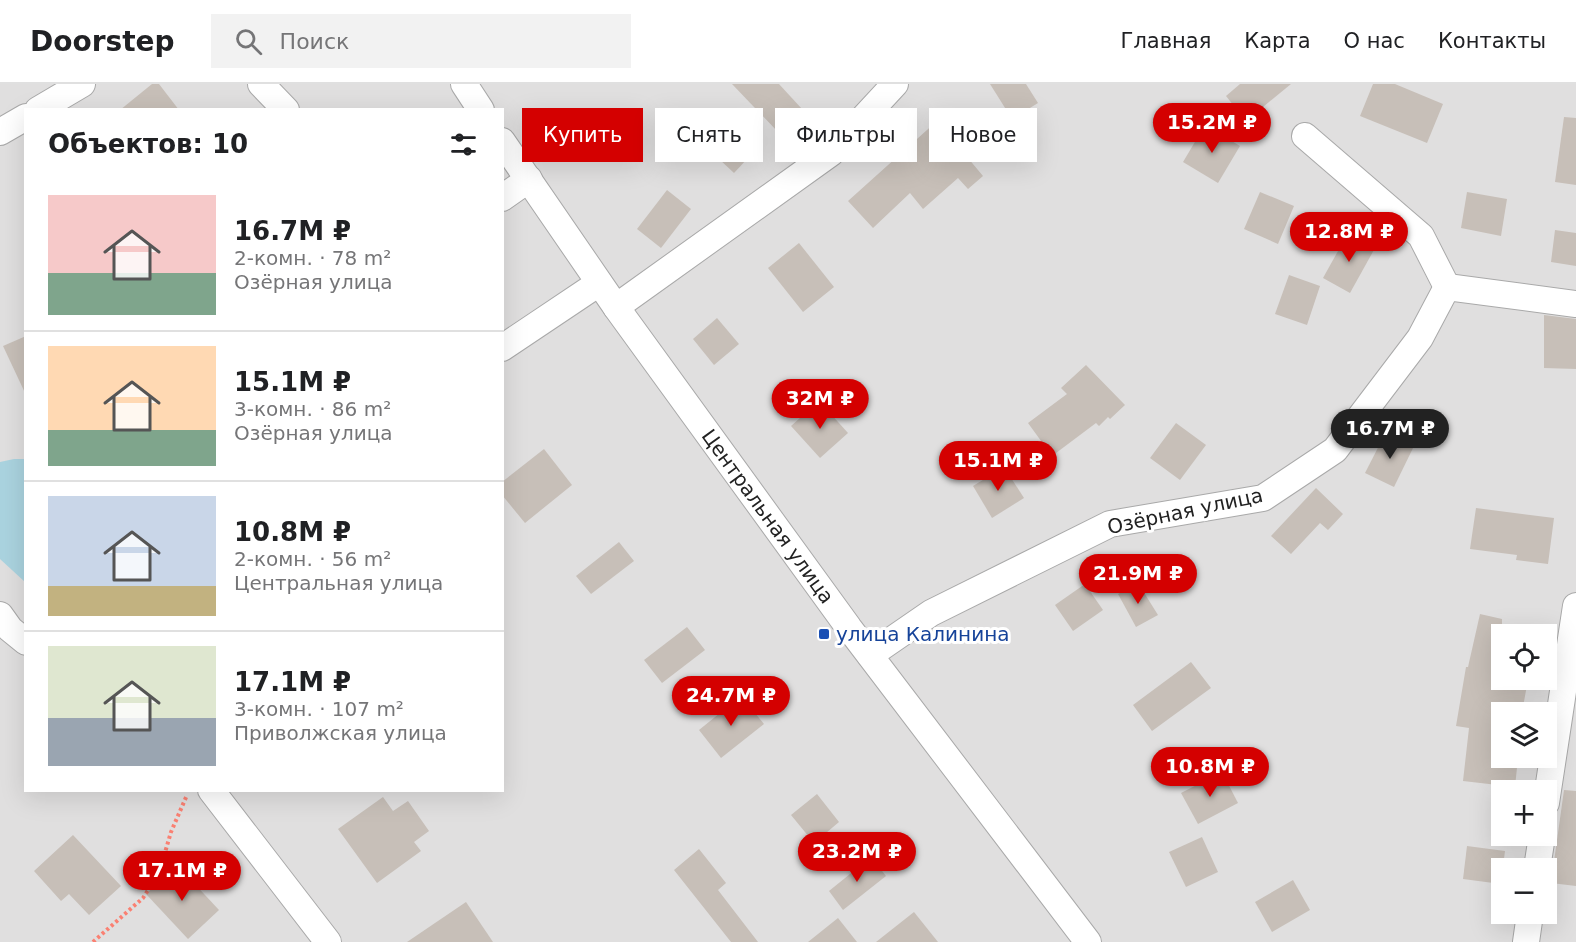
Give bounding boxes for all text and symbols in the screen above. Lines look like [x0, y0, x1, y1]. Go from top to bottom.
search box [211, 14, 631, 68]
text: Doorstep [30, 25, 175, 58]
icon: search [232, 25, 265, 58]
text: Поиск [280, 29, 349, 54]
text: Главная [1121, 29, 1211, 53]
text: Карта [1244, 29, 1311, 53]
text: О нас [1344, 29, 1405, 53]
text: Контакты [1438, 29, 1546, 53]
pin: 15.2M ₽ [1157, 103, 1267, 154]
chip: Купить [522, 108, 643, 162]
chip: Снять [655, 108, 763, 162]
chip: Фильтры [775, 108, 917, 162]
chip: Новое [929, 108, 1037, 162]
text: 15.2M ₽ [1167, 110, 1257, 134]
icon: filters [447, 128, 480, 161]
text: Объектов: 10 [48, 129, 248, 159]
pin: 12.8M ₽ [1294, 212, 1404, 263]
text: 16.7M ₽ [234, 216, 351, 246]
icon: home [96, 219, 168, 291]
text: 12.8M ₽ [1304, 219, 1394, 243]
text: 2-комн. · 78 m² [234, 246, 391, 270]
text: Озёрная улица [234, 270, 393, 294]
text: 15.1M ₽ [234, 367, 351, 397]
icon: home [96, 370, 168, 442]
pin: 32M ₽ [778, 379, 862, 430]
text: 32M ₽ [786, 386, 854, 410]
text: 3-комн. · 86 m² [234, 397, 391, 421]
pin: 16.7M ₽ [1335, 409, 1445, 460]
text: 16.7M ₽ [1345, 416, 1435, 440]
text: Озёрная улица [234, 421, 393, 445]
street label: Центральная улица [697, 425, 839, 608]
pin: 15.1M ₽ [943, 441, 1053, 492]
text: 15.1M ₽ [953, 448, 1043, 472]
street label: Озёрная улица [1105, 483, 1265, 539]
text: 10.8M ₽ [234, 517, 351, 547]
icon: home [96, 520, 168, 592]
text: 2-комн. · 56 m² [234, 547, 391, 571]
pin: 21.9M ₽ [1083, 554, 1193, 605]
text: 21.9M ₽ [1093, 561, 1183, 585]
text: Центральная улица [234, 571, 443, 595]
place label: улица Калинина [836, 622, 1010, 646]
map controls [1491, 624, 1557, 924]
button: locate [1491, 624, 1557, 690]
marker: улица Калинина [817, 627, 831, 641]
text: 17.1M ₽ [234, 667, 351, 697]
icon: home [96, 670, 168, 742]
pin: 24.7M ₽ [676, 676, 786, 727]
text: 24.7M ₽ [686, 683, 776, 707]
text: 3-комн. · 107 m² [234, 697, 404, 721]
button: layers [1491, 702, 1557, 768]
text: Приволжская улица [234, 721, 447, 745]
pin: 10.8M ₽ [1155, 747, 1265, 798]
text: 10.8M ₽ [1165, 754, 1255, 778]
button: + [1491, 780, 1557, 846]
pin: 23.2M ₽ [802, 832, 912, 883]
text: 23.2M ₽ [812, 839, 902, 863]
pin: 17.1M ₽ [127, 851, 237, 902]
text: 17.1M ₽ [137, 858, 227, 882]
button: − [1491, 858, 1557, 924]

